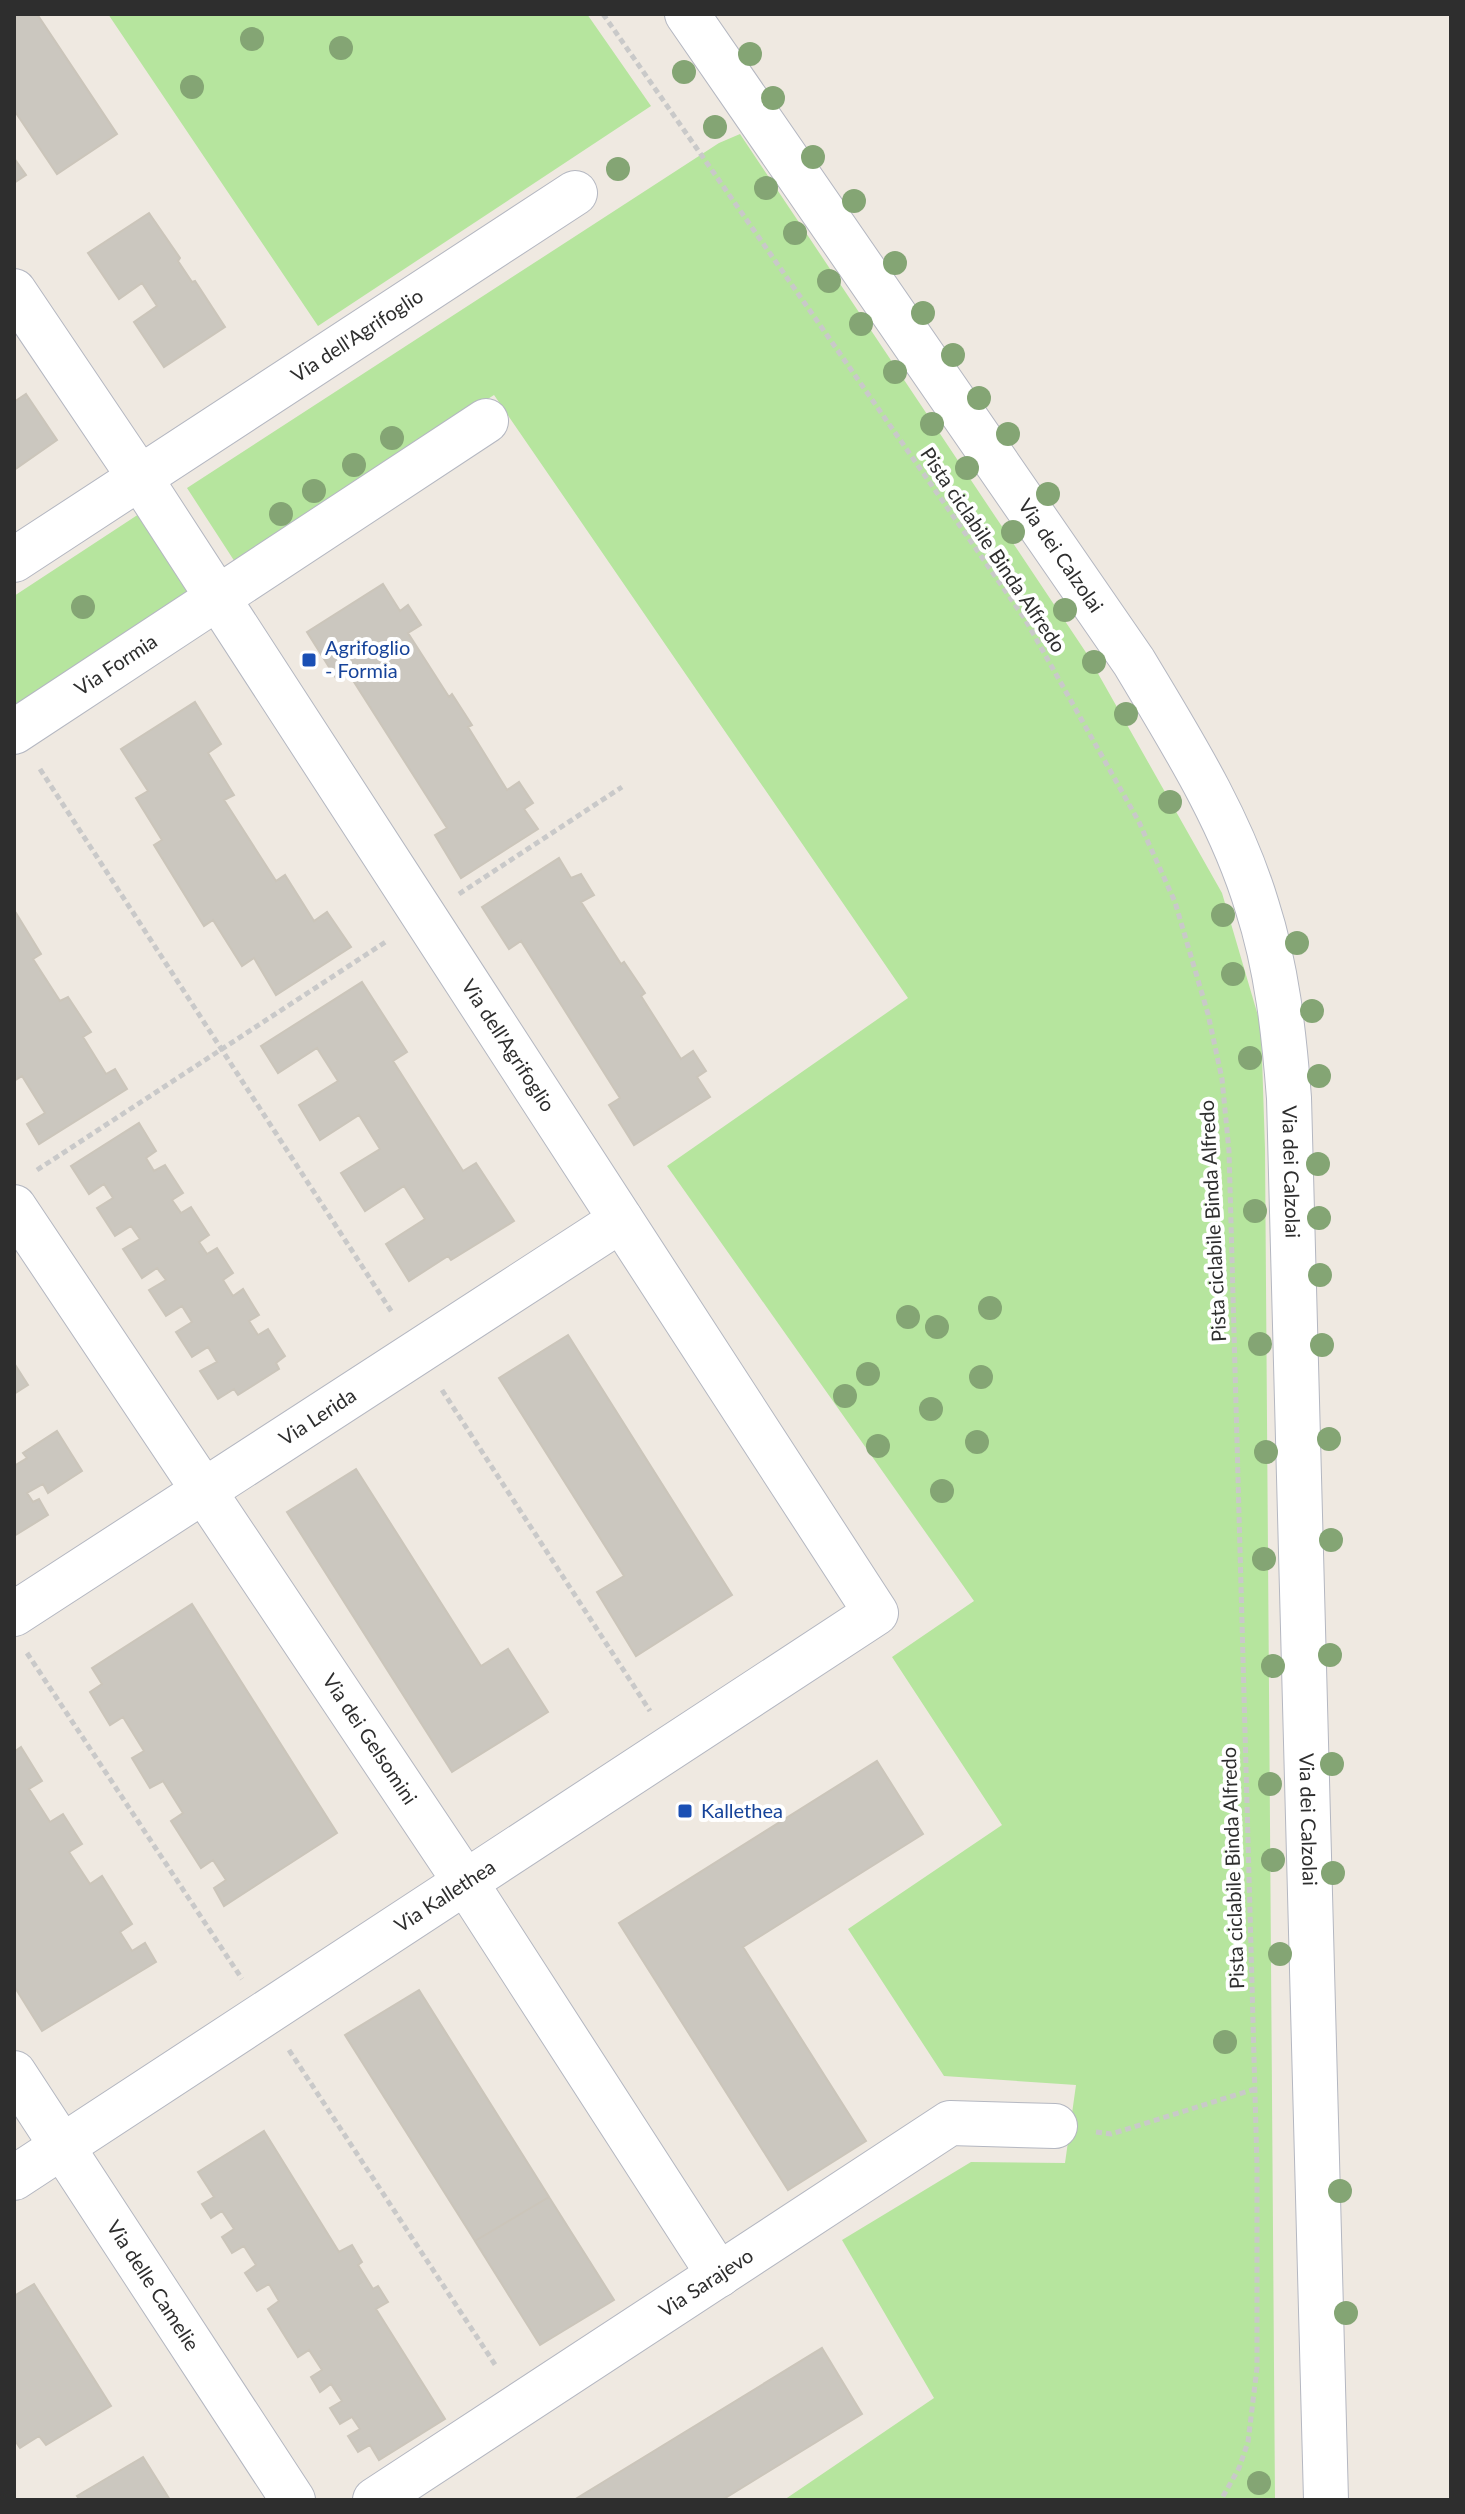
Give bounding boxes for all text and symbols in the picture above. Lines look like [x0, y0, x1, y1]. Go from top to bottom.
street label: Via dell'Agrifoglio [286, 283, 427, 387]
street label: Pista ciclabile Binda Alfredo [916, 442, 1071, 656]
street label: Via dei Calzolai [1014, 494, 1109, 617]
street label: Via Formia [70, 628, 161, 700]
place label: Agrifoglio - Formia [325, 635, 410, 682]
marker: Agrifoglio - Formia [300, 651, 318, 669]
street label: Via dell'Agrifoglio [457, 974, 561, 1116]
street label: Pista ciclabile Binda Alfredo [1194, 1100, 1230, 1343]
street label: Via dei Calzolai [1278, 1105, 1306, 1238]
street label: Via Lerida [274, 1382, 360, 1450]
street label: Via dei Gelsomini [318, 1669, 423, 1808]
street label: Pista ciclabile Binda Alfredo [1216, 1747, 1248, 1989]
street label: Via dei Calzolai [1295, 1753, 1323, 1886]
place label: Kallethea [701, 1798, 783, 1822]
marker: Kallethea [676, 1802, 694, 1820]
street label: Via Kallethea [390, 1854, 499, 1937]
street label: Via delle Camelie [102, 2215, 205, 2355]
street label: Via Sarajevo [654, 2242, 757, 2322]

